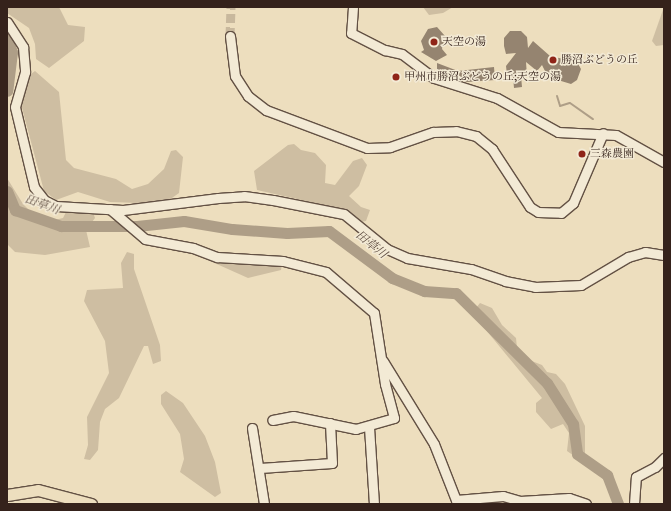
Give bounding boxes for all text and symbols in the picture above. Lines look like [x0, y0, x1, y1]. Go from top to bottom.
place label: 天空の湯 [442, 35, 486, 49]
marker: 天空の湯 [429, 37, 439, 47]
place label: 勝沼ぶどうの丘 [561, 53, 638, 67]
marker: 勝沼ぶどうの丘 [548, 55, 558, 65]
place label: 甲州市勝沼ぶどうの丘;天空の湯 [404, 70, 561, 84]
marker: 甲州市勝沼ぶどうの丘;天空の湯 [391, 72, 401, 82]
place label: 三森農園 [590, 147, 634, 161]
marker: 三森農園 [577, 149, 587, 159]
water label: 田草川 [23, 192, 61, 218]
water label: 田草川 [352, 228, 390, 262]

